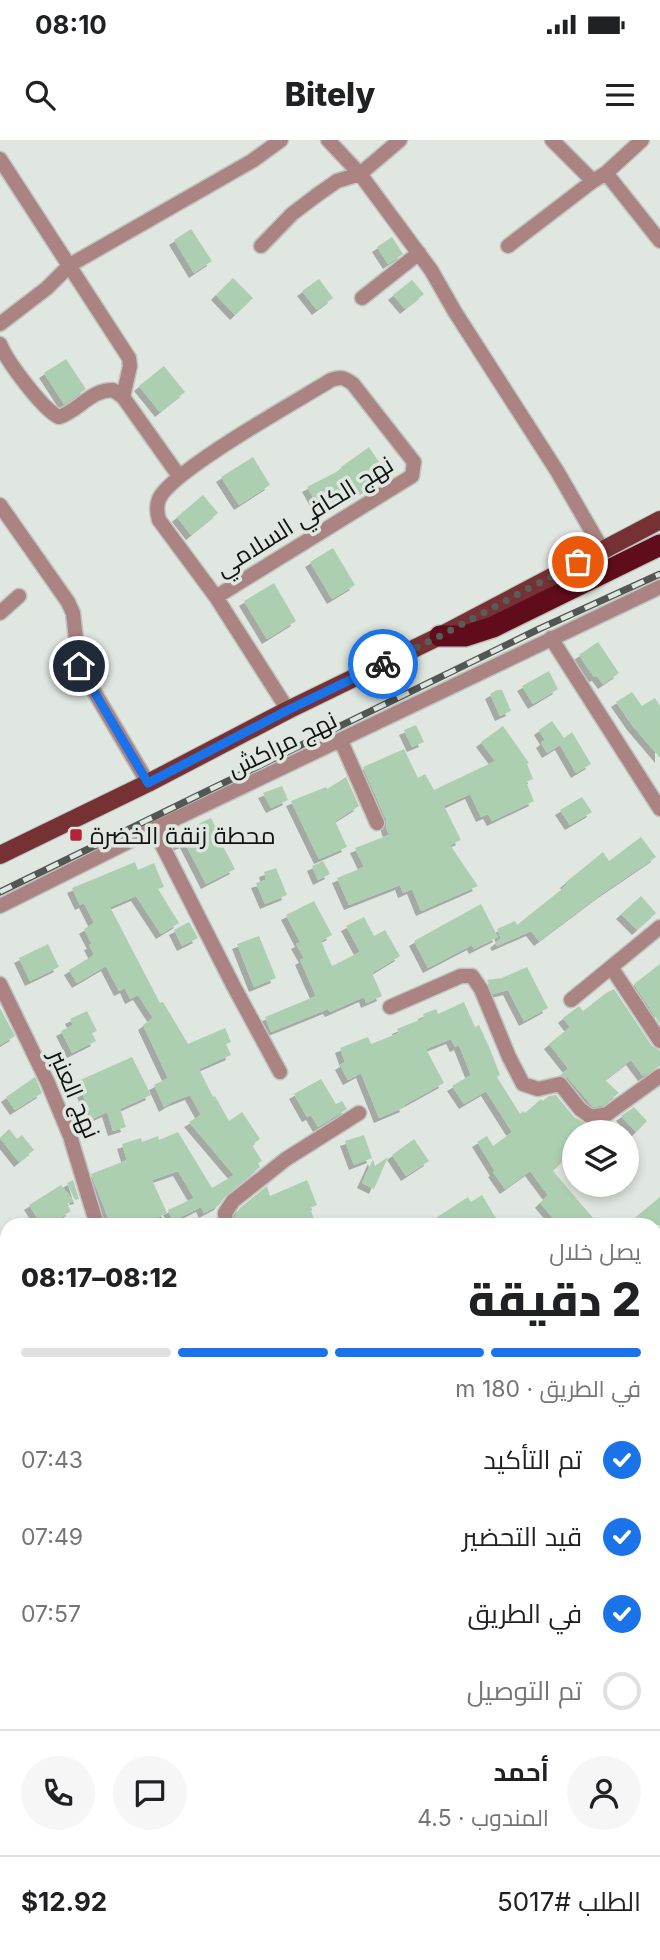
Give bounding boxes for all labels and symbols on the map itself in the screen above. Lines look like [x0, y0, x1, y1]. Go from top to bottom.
street label: نهج الكافي السلامي [210, 450, 401, 587]
pin [548, 532, 608, 592]
courier [348, 629, 418, 699]
pin [49, 636, 109, 696]
street label: نهج مراكش [223, 705, 342, 785]
place label: محطة زنقة الخضرة [90, 821, 276, 850]
marker: محطة زنقة الخضرة [68, 827, 84, 843]
street label: نهج العنبر [41, 1043, 107, 1144]

